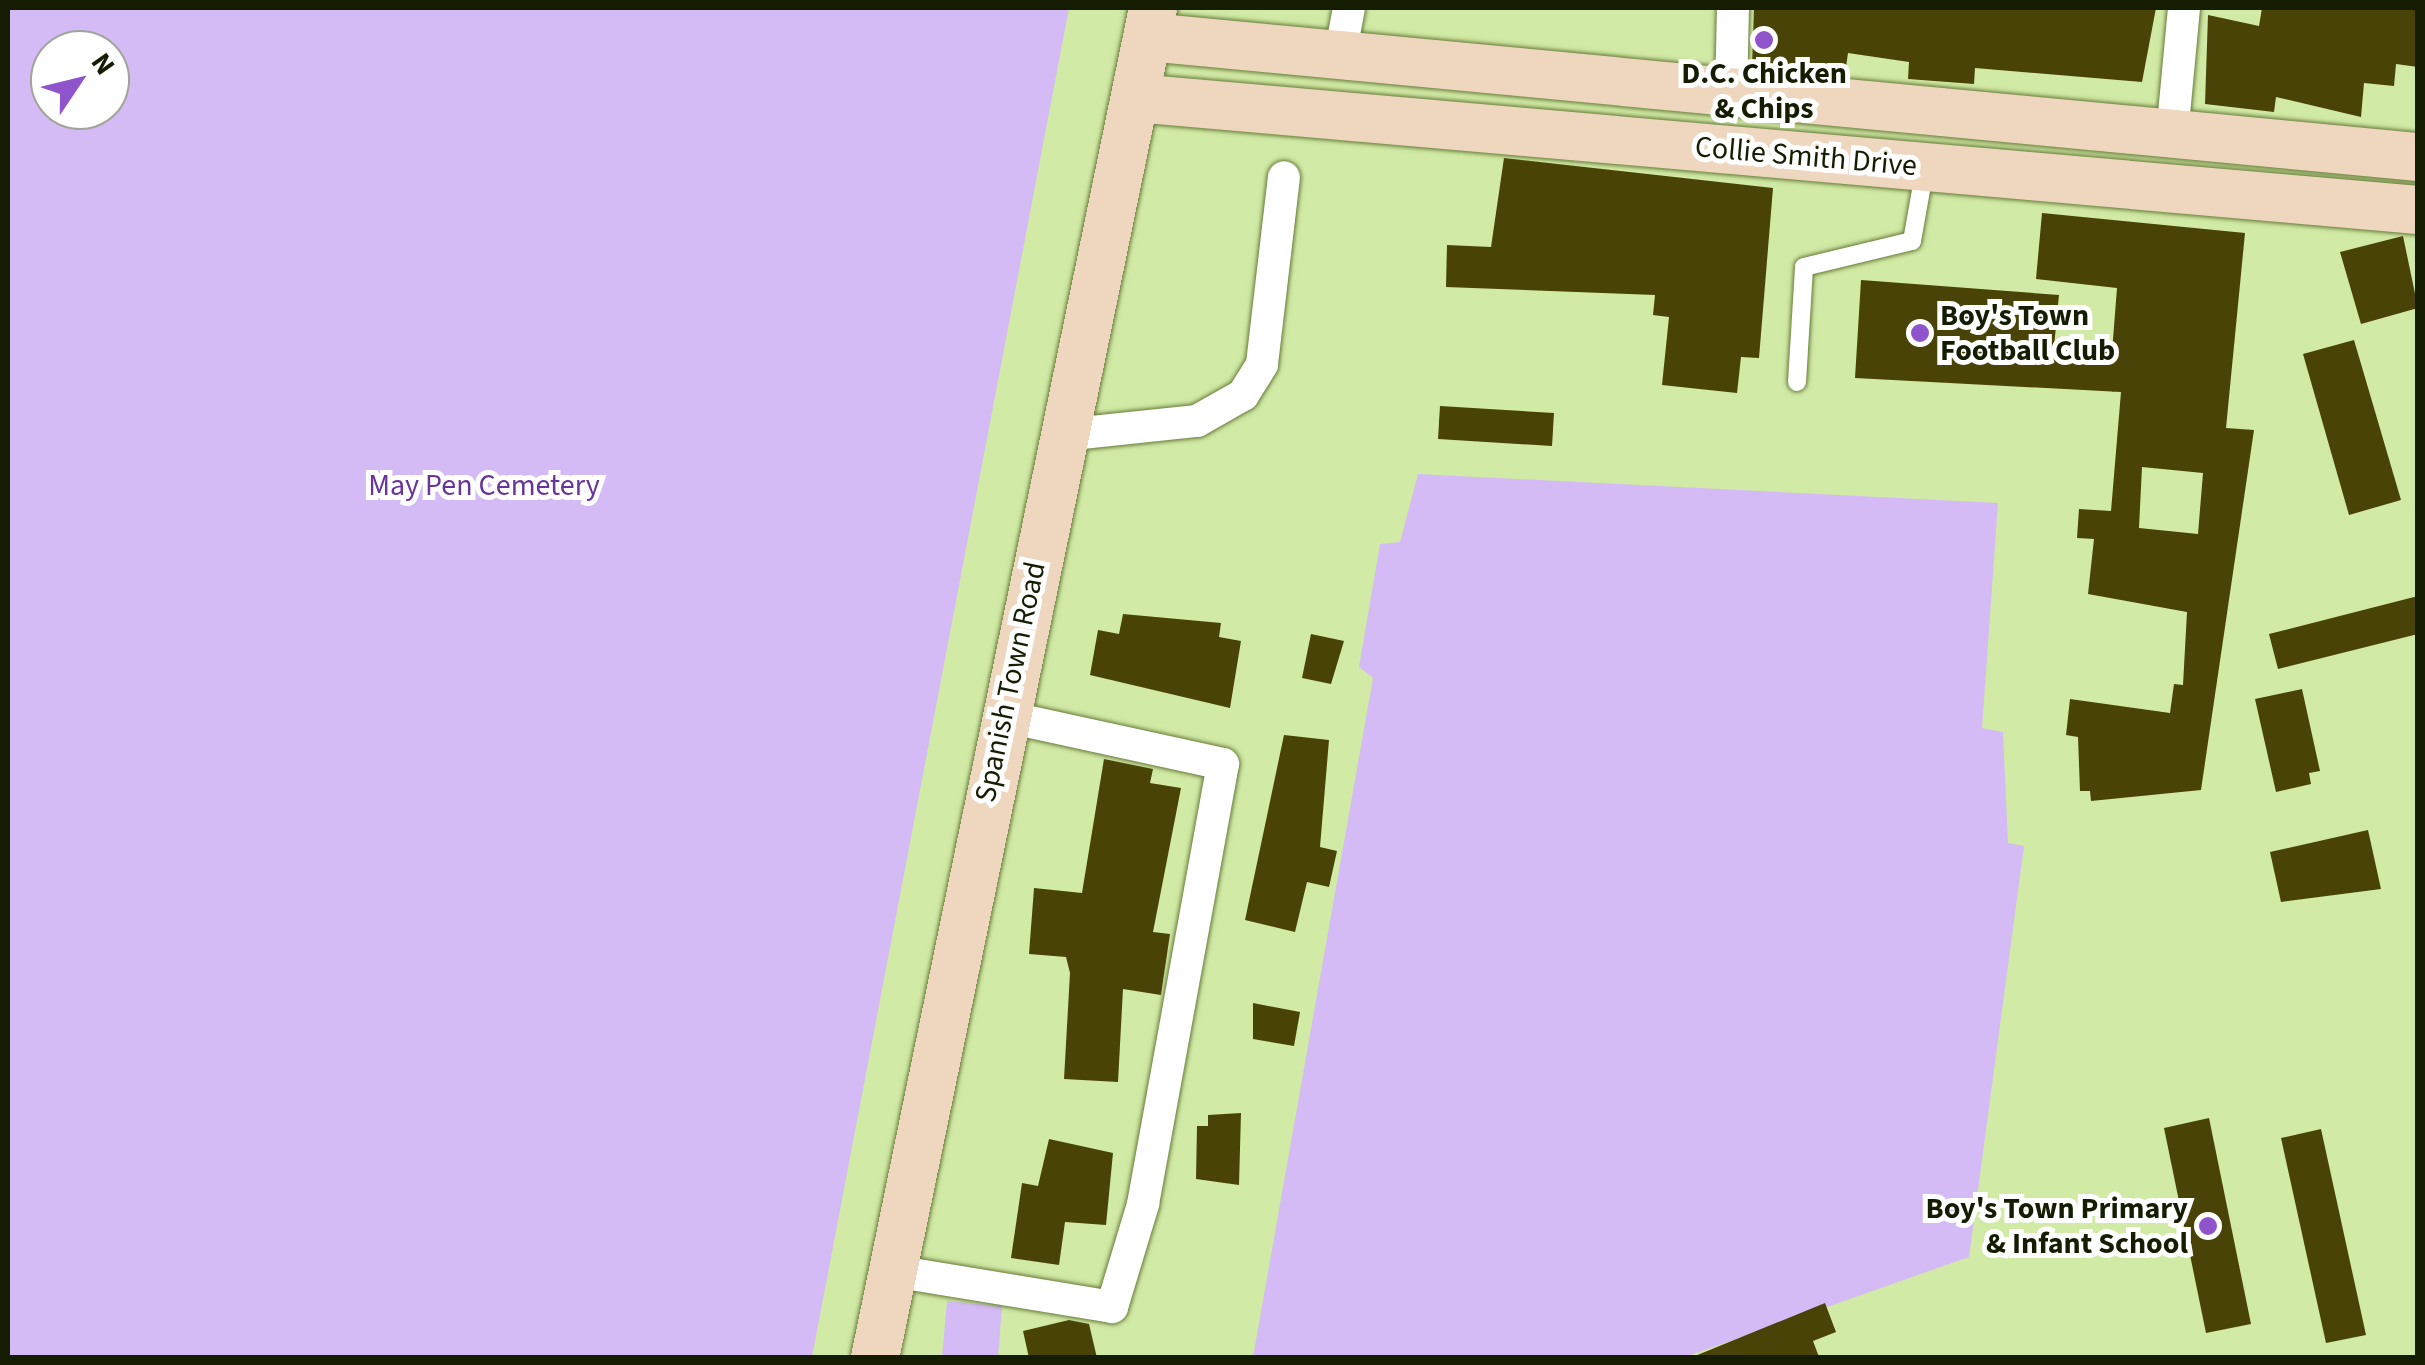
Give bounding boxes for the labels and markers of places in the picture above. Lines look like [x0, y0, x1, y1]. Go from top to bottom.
marker: D.C. Chicken & Chips [1753, 29, 1775, 51]
place label: D.C. Chicken & Chips [1681, 56, 1847, 126]
place label: Boy's Town Football Club [1940, 298, 2115, 368]
marker: Boy's Town Football Club [1909, 322, 1931, 344]
place label: Boy's Town Primary & Infant School [1925, 1191, 2188, 1262]
marker: Boy's Town Primary & Infant School [2197, 1215, 2219, 1237]

